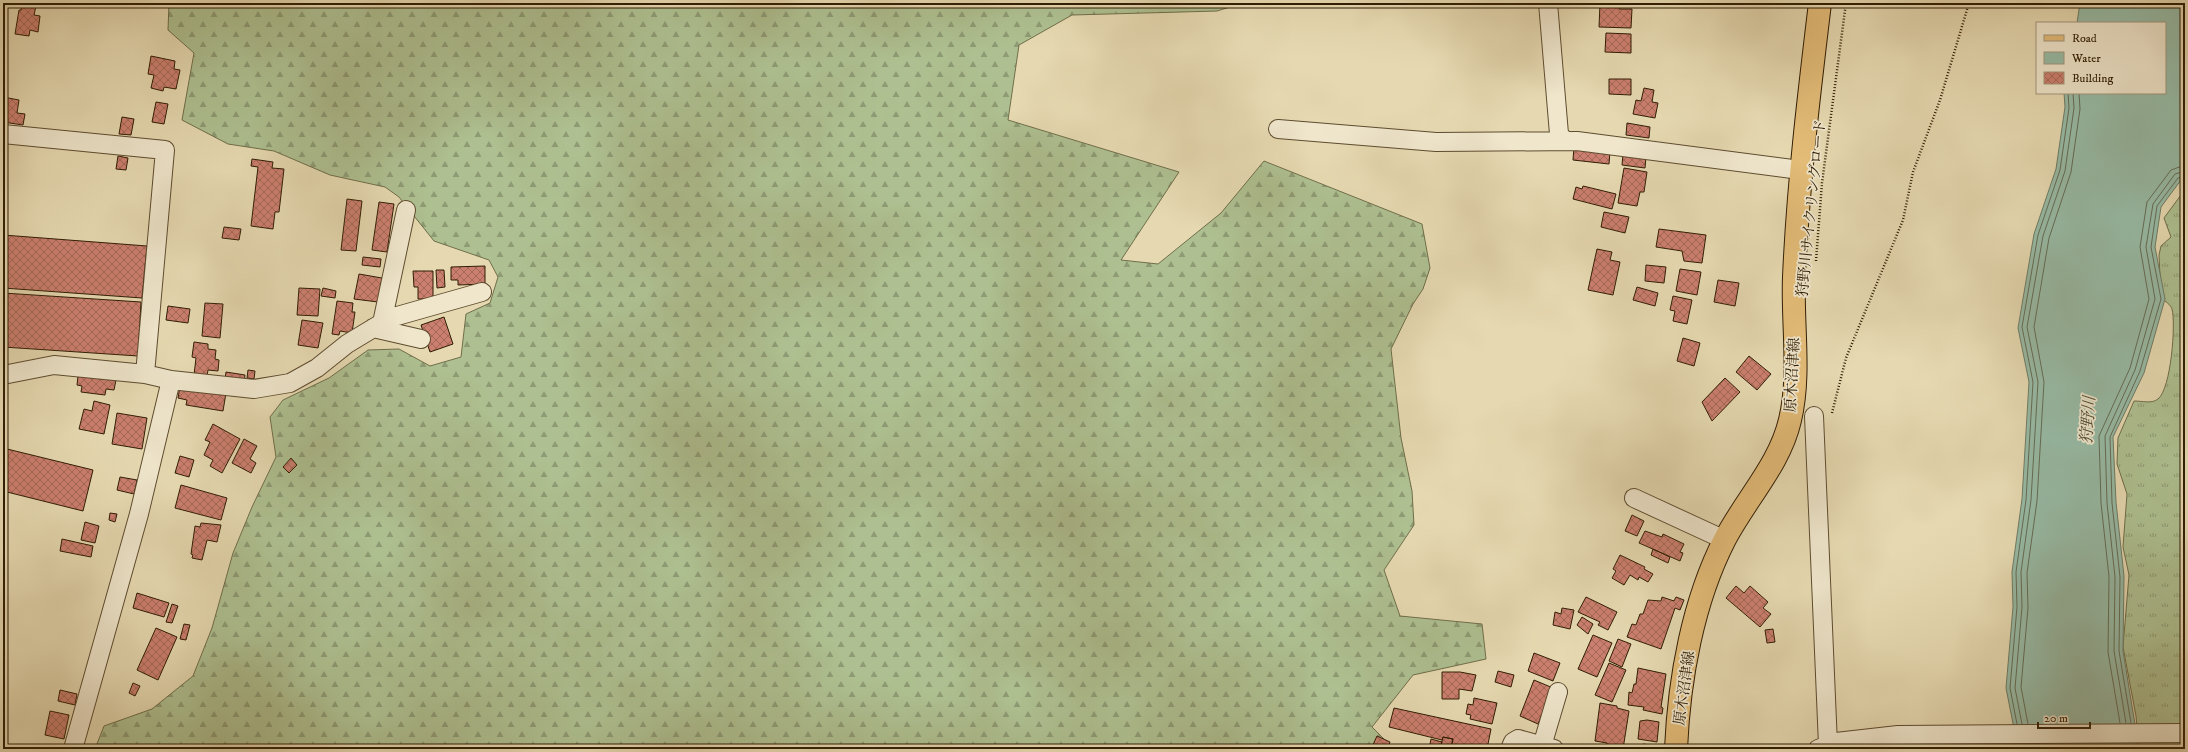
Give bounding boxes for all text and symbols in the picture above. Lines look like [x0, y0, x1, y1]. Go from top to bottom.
legend [2036, 22, 2166, 94]
text: Road [2072, 31, 2097, 46]
text: Water [2071, 51, 2101, 66]
text: Building [2072, 71, 2113, 86]
street label: 狩野川サイクリングロード [1793, 118, 1830, 298]
street label: 原木沼津線 [1781, 337, 1804, 413]
water label: 狩野川 [2076, 393, 2100, 445]
street label: 原木沼津線 [1670, 650, 1699, 727]
scale bar [2038, 704, 2090, 730]
text: 20 m [2044, 711, 2068, 726]

